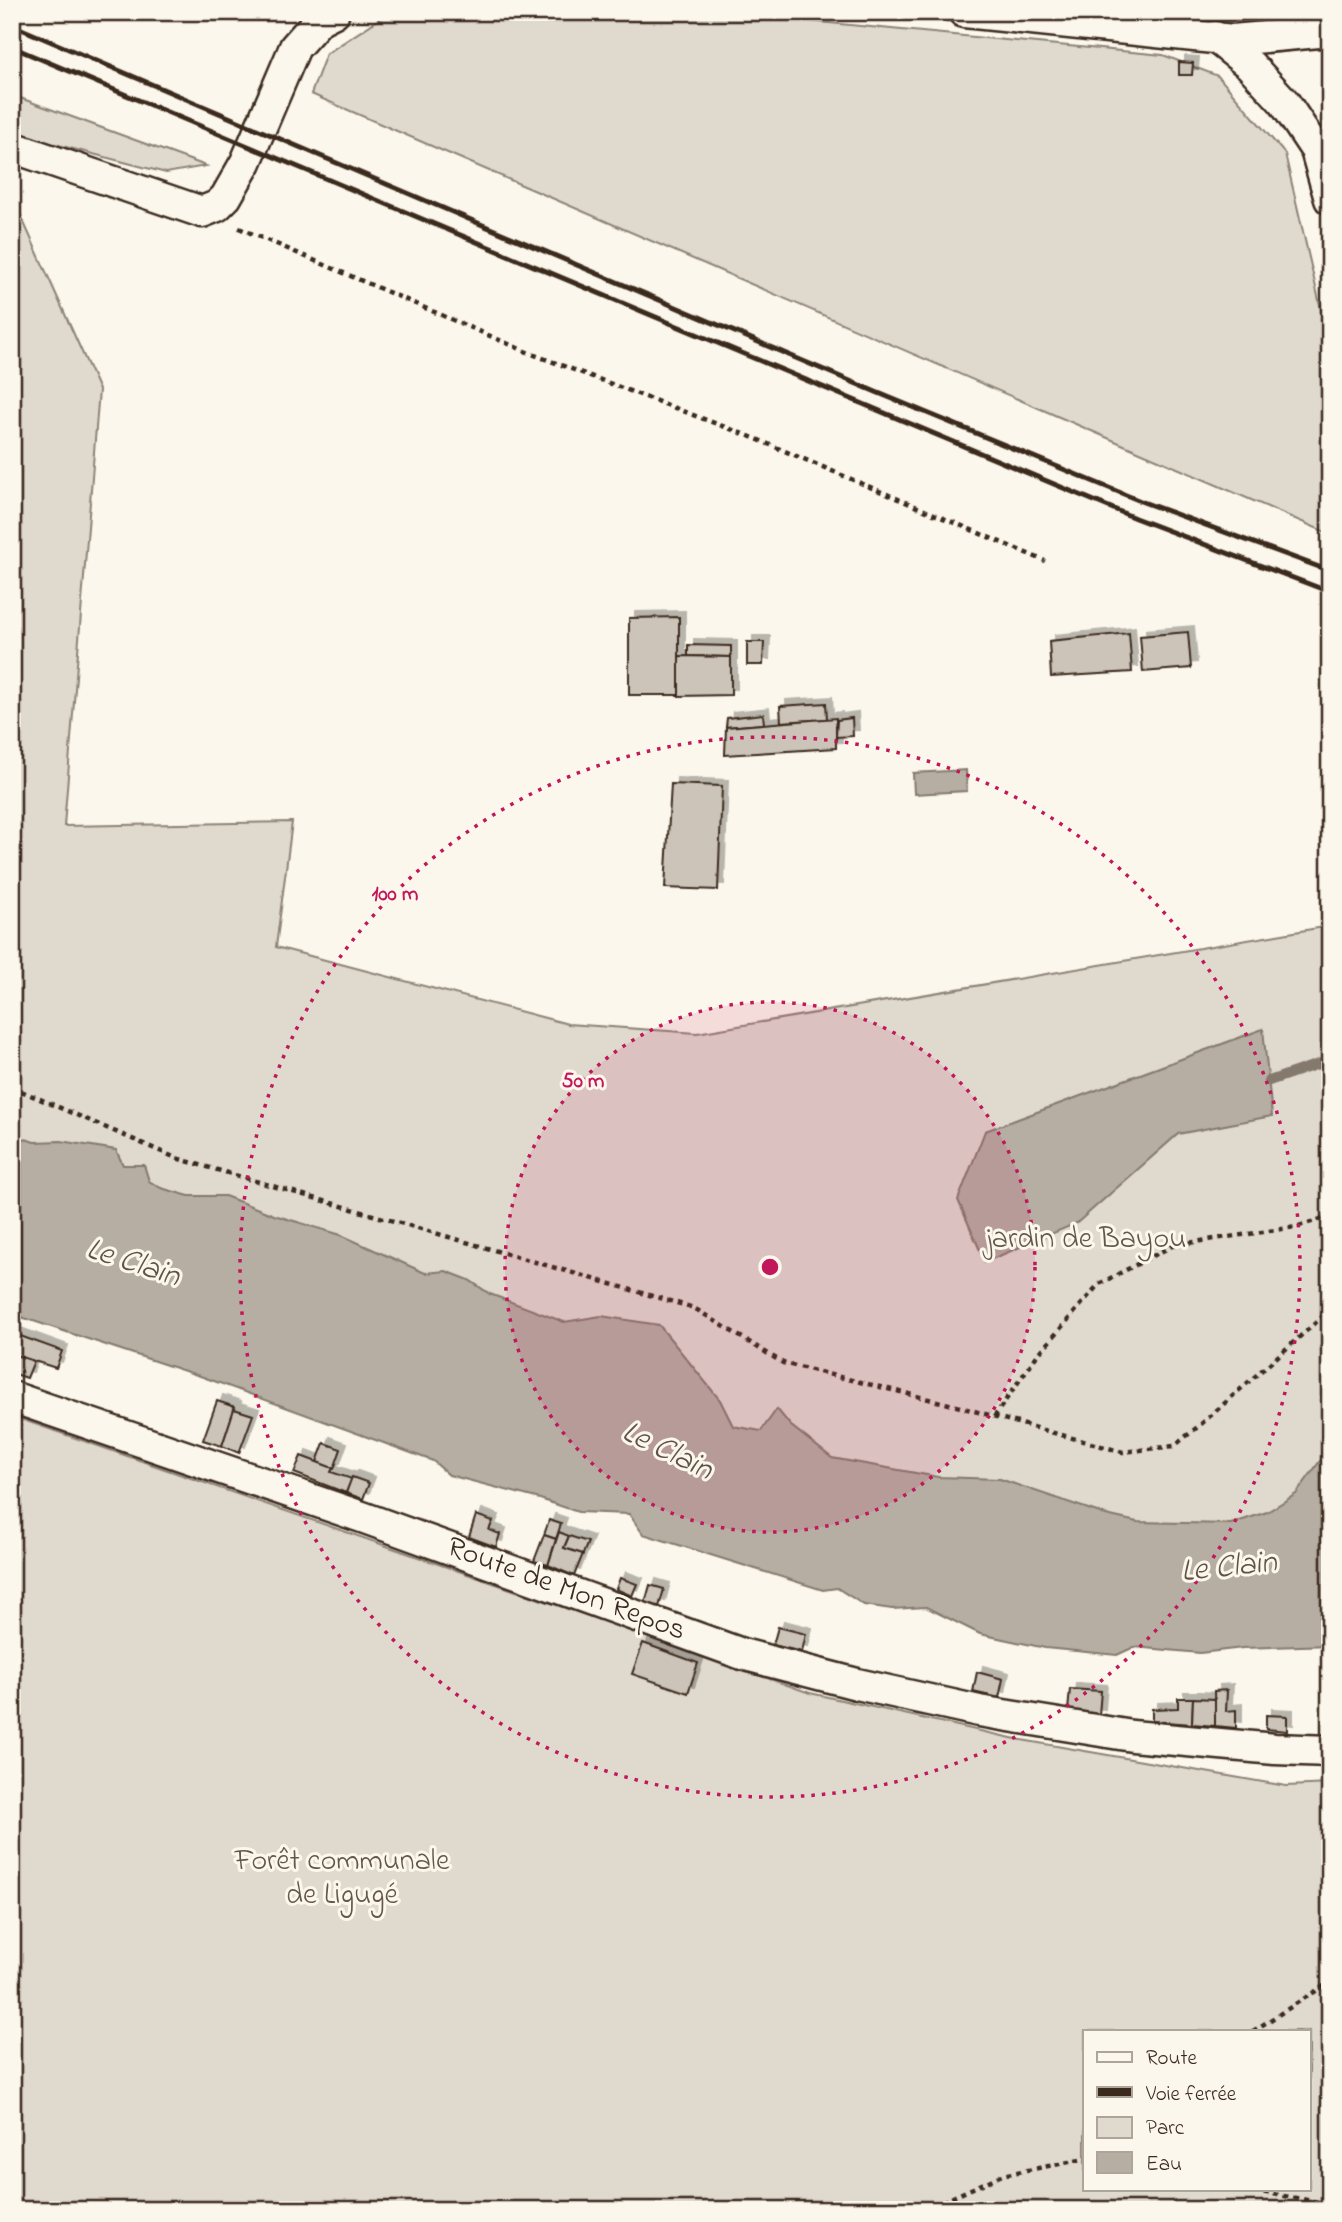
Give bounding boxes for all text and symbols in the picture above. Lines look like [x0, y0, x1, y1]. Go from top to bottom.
text: 100 m [372, 880, 418, 910]
text: 50 m [562, 1067, 604, 1097]
park label: jardin de Bayou [982, 1218, 1186, 1262]
water label: Le Clain [80, 1227, 187, 1302]
centre of rings [758, 1255, 782, 1279]
water label: Le Clain [614, 1410, 722, 1495]
street label: Route de Mon Repos [440, 1526, 692, 1654]
water label: Le Clain [1179, 1539, 1280, 1596]
park label: Forêt communale de Ligugé [234, 1840, 450, 1918]
legend [1083, 2030, 1310, 2190]
text: Route [1146, 2044, 1198, 2074]
text: Voie ferrée [1145, 2080, 1237, 2110]
text: Parc [1146, 2114, 1185, 2144]
text: Eau [1146, 2150, 1182, 2180]

